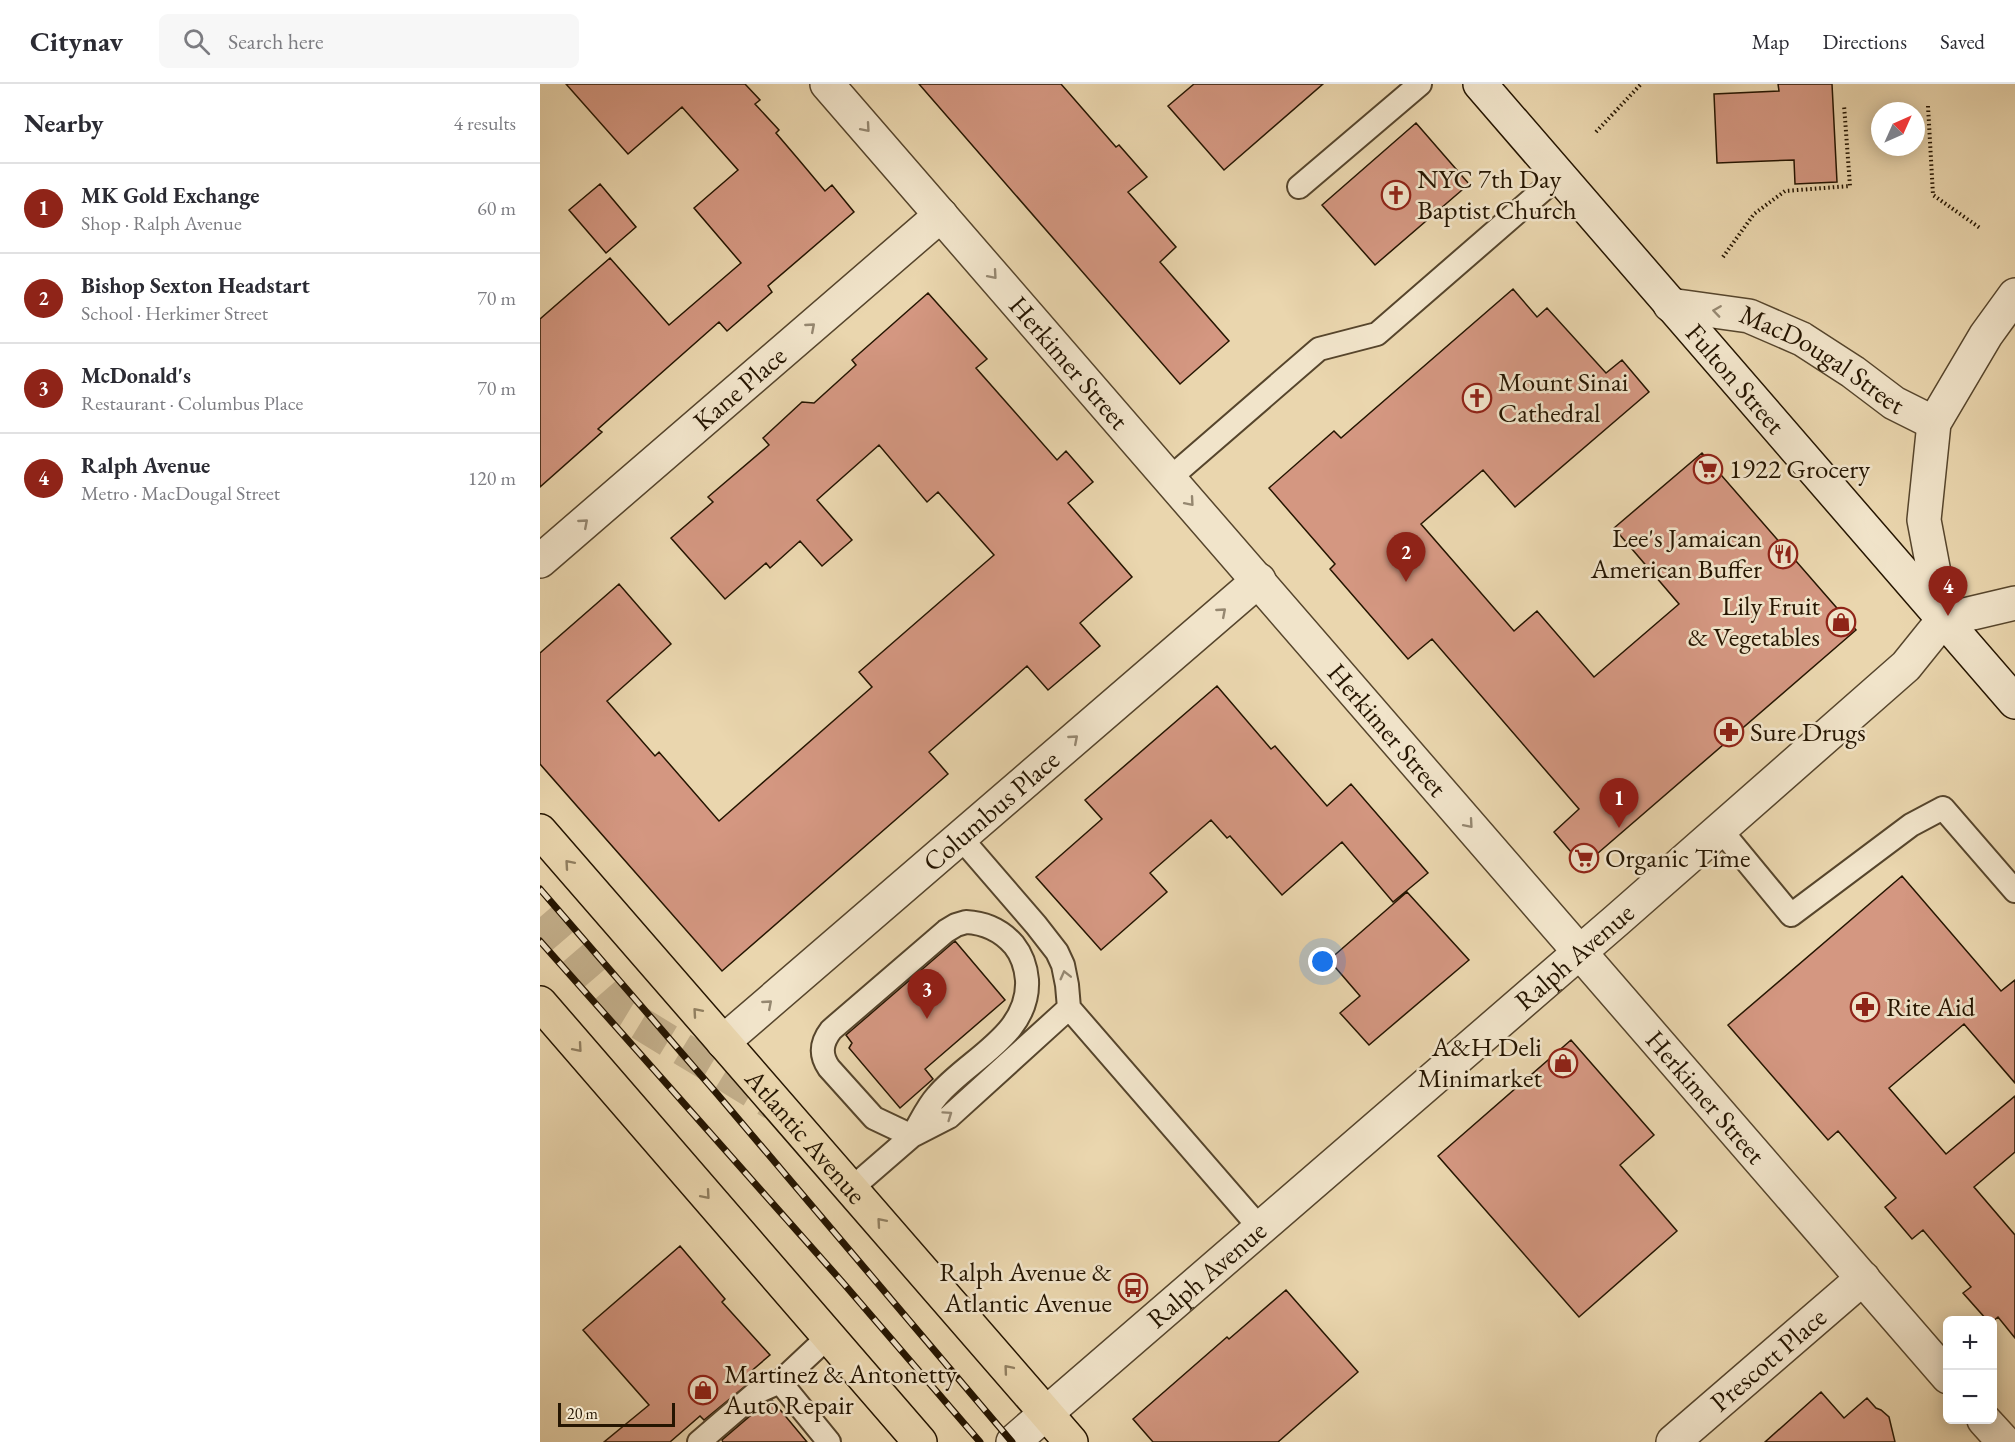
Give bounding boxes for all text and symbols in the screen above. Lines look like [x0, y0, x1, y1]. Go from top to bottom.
search box [159, 14, 579, 68]
text: Citynav [30, 23, 123, 59]
icon: search [180, 25, 213, 58]
text: Search here [228, 27, 324, 56]
text: Map [1752, 28, 1789, 55]
text: Directions [1822, 28, 1907, 55]
text: Saved [1940, 28, 1985, 55]
north arrow [1871, 102, 1925, 156]
text: Nearby [24, 106, 104, 140]
text: 4 results [453, 110, 516, 136]
one-way arrow [858, 121, 869, 132]
place label: NYC 7th Day Baptist Church [1417, 161, 1577, 227]
church icon: NYC 7th Day Baptist Church [1380, 179, 1412, 211]
text: MK Gold Exchange [81, 181, 259, 210]
text: 1 [38, 195, 49, 221]
text: 60 m [477, 195, 516, 221]
text: Shop · Ralph Avenue [81, 210, 242, 236]
one-way arrow [986, 269, 997, 279]
text: Bishop Sexton Headstart [81, 271, 310, 300]
text: 2 [38, 285, 49, 311]
text: 70 m [477, 285, 516, 311]
street label: Herkimer Street [1001, 288, 1137, 437]
street label: MacDougal Street [1735, 296, 1911, 422]
text: School · Herkimer Street [81, 300, 268, 326]
one-way arrow [1712, 306, 1721, 318]
street label: Fulton Street [1678, 316, 1794, 442]
one-way arrow [804, 323, 815, 334]
street label: Kane Place [686, 338, 794, 438]
text: McDonald's [81, 361, 191, 390]
place label: Mount Sinai Cathedral [1498, 364, 1629, 430]
text: 3 [38, 375, 49, 401]
text: 70 m [477, 375, 516, 401]
church icon: Mount Sinai Cathedral [1461, 382, 1493, 414]
text: Restaurant · Columbus Place [81, 390, 303, 416]
text: Ralph Avenue [81, 451, 210, 480]
place label: 1922 Grocery [1729, 451, 1870, 486]
supermarket icon: 1922 Grocery [1692, 453, 1724, 485]
text: 4 [38, 465, 49, 491]
text: 120 m [468, 465, 516, 491]
text: Metro · MacDougal Street [81, 480, 280, 506]
one-way arrow [1183, 495, 1194, 506]
one-way arrow [577, 519, 588, 530]
place label: Lee's Jamaican American Buffer [1590, 520, 1762, 586]
pin: 2 [1386, 532, 1426, 582]
restaurant icon: Lee's Jamaican American Buffer [1767, 538, 1799, 570]
pin: 4 [1928, 566, 1968, 616]
place label: Lily Fruit & Vegetables [1687, 588, 1821, 654]
shop icon: Lily Fruit & Vegetables [1825, 606, 1857, 638]
one-way arrow [1215, 608, 1226, 619]
street label: Herkimer Street [1320, 655, 1455, 804]
place label: Sure Drugs [1750, 714, 1866, 749]
pharmacy icon: Sure Drugs [1713, 716, 1745, 748]
one-way arrow [1067, 735, 1078, 746]
street label: Columbus Place [915, 742, 1066, 879]
pin: 1 [1600, 778, 1638, 828]
one-way arrow [1462, 817, 1473, 828]
place label: Organic Time [1605, 840, 1751, 875]
supermarket icon: Organic Time [1568, 842, 1600, 874]
one-way arrow [565, 861, 576, 871]
street label: Ralph Avenue [1507, 895, 1641, 1018]
your location [1308, 947, 1337, 976]
pin: 3 [908, 970, 946, 1019]
one-way arrow [1059, 970, 1072, 980]
place label: Rite Aid [1886, 989, 1976, 1024]
pharmacy icon: Rite Aid [1849, 991, 1881, 1023]
one-way arrow [761, 1000, 772, 1011]
one-way arrow [693, 1008, 704, 1019]
street label: Herkimer Street [1638, 1023, 1774, 1171]
place label: A&H Deli Minimarket [1418, 1029, 1543, 1095]
one-way arrow [571, 1041, 582, 1052]
shop icon: A&H Deli Minimarket [1547, 1047, 1579, 1079]
street label: Atlantic Avenue [737, 1061, 874, 1211]
one-way arrow [942, 1111, 953, 1122]
one-way arrow [699, 1188, 710, 1199]
street label: Ralph Avenue [1139, 1213, 1273, 1336]
one-way arrow [877, 1217, 888, 1228]
place label: Ralph Avenue & Atlantic Avenue [939, 1254, 1112, 1320]
bus stop icon: Ralph Avenue & Atlantic Avenue [1117, 1272, 1149, 1304]
street label: Prescott Place [1703, 1299, 1833, 1419]
map controls [1943, 1316, 1997, 1424]
button: + [1943, 1316, 1997, 1370]
place label: Martinez & Antonetty Auto Repair [723, 1356, 957, 1422]
one-way arrow [1004, 1365, 1015, 1376]
button: − [1943, 1370, 1997, 1424]
shop icon: Martinez & Antonetty Auto Repair [687, 1374, 719, 1406]
scale bar [558, 1400, 675, 1428]
text: 20 m [567, 1403, 598, 1424]

